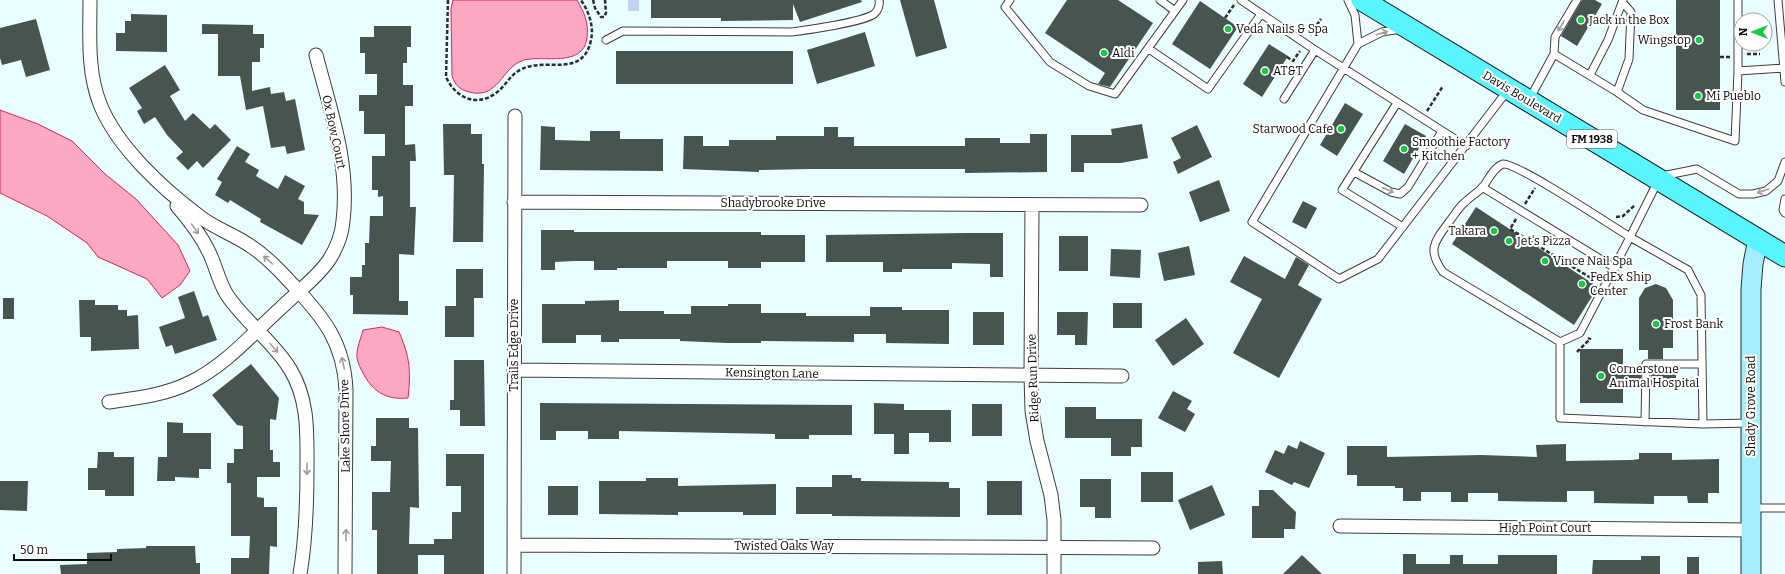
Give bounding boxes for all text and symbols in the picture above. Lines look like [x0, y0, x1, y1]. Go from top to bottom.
north arrow [1733, 12, 1773, 52]
place label: Jack in the Box [1588, 13, 1670, 27]
marker: Jack in the Box [1576, 15, 1586, 25]
one-way arrow [1557, 20, 1565, 32]
place label: Veda Nails & Spa [1236, 22, 1329, 36]
marker: Veda Nails & Spa [1223, 24, 1233, 34]
text: N [1737, 27, 1750, 36]
one-way arrow [1376, 29, 1389, 36]
place label: Wingstop [1638, 33, 1691, 47]
marker: Wingstop [1694, 35, 1704, 45]
place label: Aldi [1112, 46, 1135, 60]
marker: Aldi [1099, 48, 1109, 58]
place label: AT&T [1273, 64, 1303, 78]
marker: AT&T [1260, 66, 1270, 76]
street label: Davis Boulevard [1480, 68, 1564, 126]
place label: Mi Pueblo [1706, 89, 1761, 103]
marker: Mi Pueblo [1693, 91, 1703, 101]
street label: Ox Bow Court [319, 94, 349, 171]
place label: Starwood Cafe [1252, 122, 1333, 136]
marker: Starwood Cafe [1336, 124, 1346, 134]
road number: FM 1938 [1567, 130, 1617, 148]
place label: Smoothie Factory + Kitchen [1412, 135, 1511, 163]
marker: Smoothie Factory + Kitchen [1399, 144, 1409, 154]
one-way arrow [1382, 187, 1394, 194]
one-way arrow [1756, 188, 1769, 195]
street label: Shadybrooke Drive [720, 196, 826, 210]
one-way arrow [191, 223, 199, 234]
place label: Takara [1449, 224, 1486, 238]
marker: Takara [1489, 226, 1499, 236]
place label: Jet's Pizza [1516, 234, 1571, 248]
marker: Jet's Pizza [1504, 236, 1514, 246]
place label: Vince Nail Spa [1553, 254, 1633, 268]
one-way arrow [263, 255, 273, 264]
marker: Vince Nail Spa [1540, 256, 1550, 266]
place label: FedEx Ship Center [1590, 270, 1651, 298]
marker: FedEx Ship Center [1577, 279, 1587, 289]
street label: Trails Edge Drive [507, 299, 521, 391]
place label: Frost Bank [1664, 317, 1724, 331]
marker: Frost Bank [1651, 319, 1661, 329]
street label: Ridge Run Drive [1024, 333, 1042, 423]
one-way arrow [269, 343, 279, 353]
street label: Shady Grove Road [1744, 356, 1758, 456]
one-way arrow [338, 357, 346, 370]
place label: Cornerstone Animal Hospital [1609, 362, 1700, 390]
street label: Kensington Lane [725, 365, 819, 381]
marker: Cornerstone Animal Hospital [1596, 371, 1606, 381]
street label: Lake Shore Drive [337, 379, 353, 473]
one-way arrow [303, 462, 311, 475]
street label: High Point Court [1499, 521, 1592, 535]
one-way arrow [342, 529, 350, 542]
scale bar [14, 536, 111, 562]
street label: Twisted Oaks Way [734, 539, 834, 553]
text: 50 m [20, 543, 49, 557]

